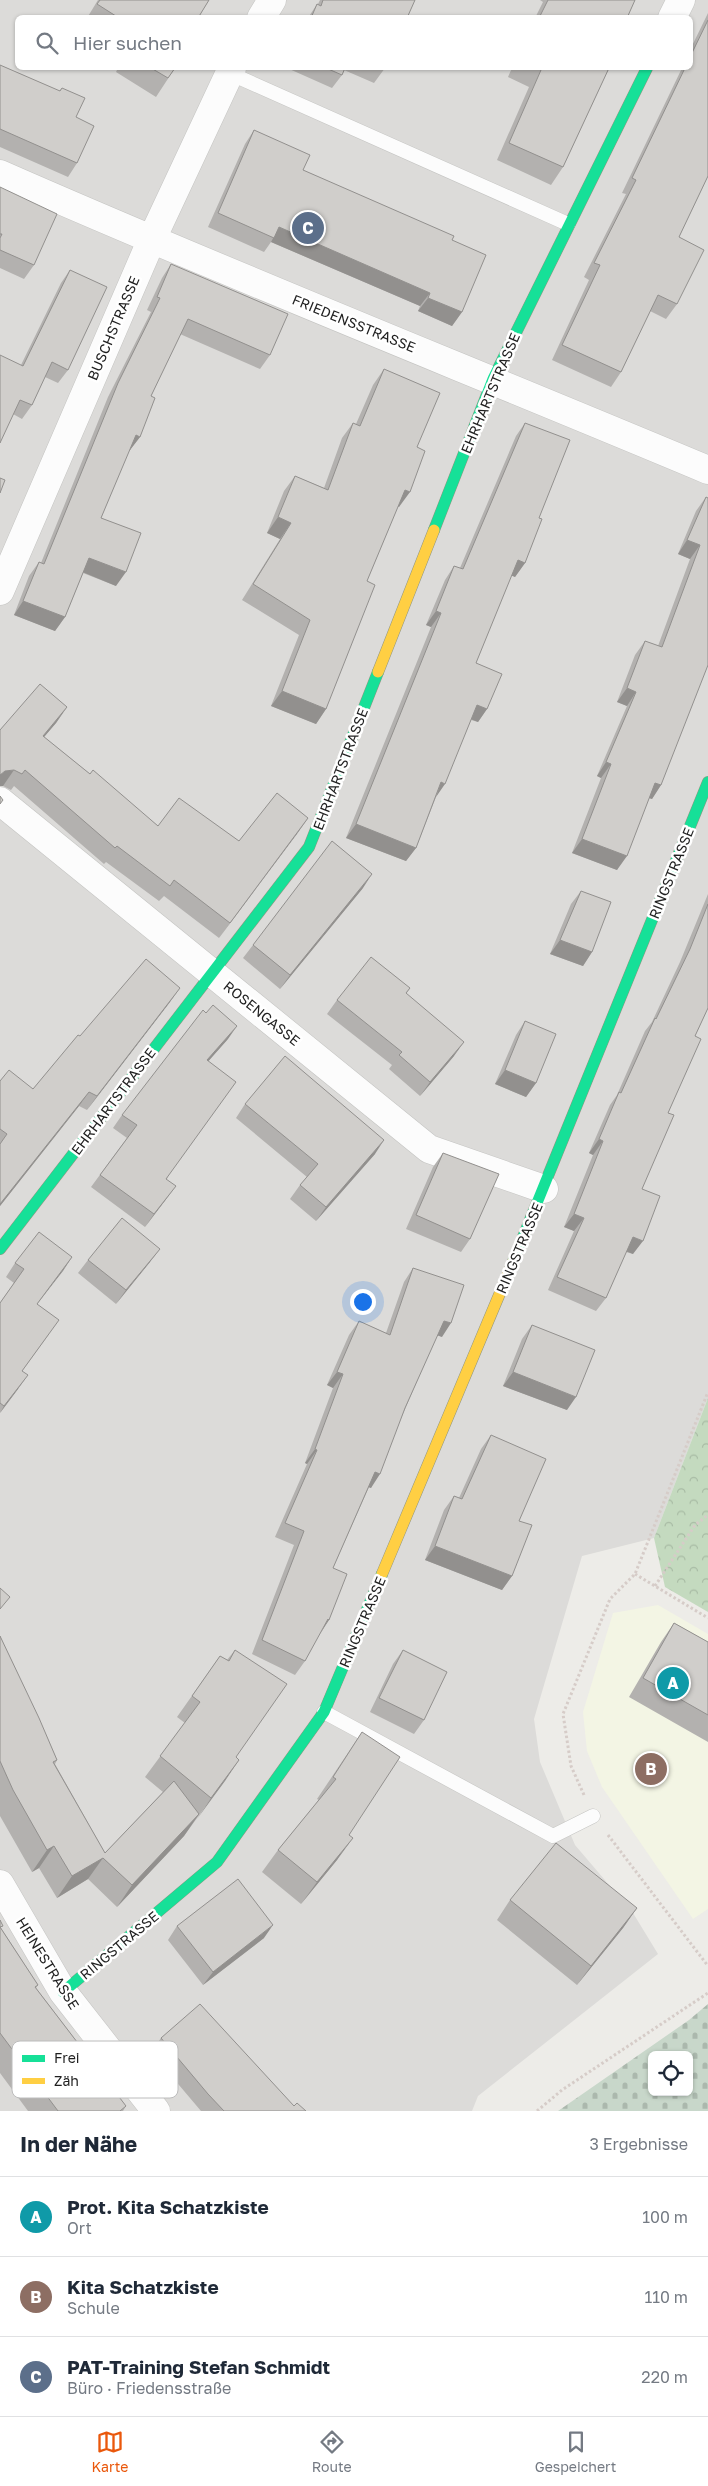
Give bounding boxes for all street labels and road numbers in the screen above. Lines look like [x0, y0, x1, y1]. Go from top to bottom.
street label: BUSCHSTRASSE [83, 273, 143, 383]
street label: FRIEDENSSTRASSE [290, 290, 418, 356]
street label: EHRHARTSTRASSE [457, 330, 523, 456]
street label: EHRHARTSTRASSE [309, 706, 371, 832]
street label: RINGSTRASSE [645, 825, 697, 921]
street label: ROSENGASSE [220, 977, 304, 1049]
street label: EHRHARTSTRASSE [67, 1044, 159, 1158]
street label: RINGSTRASSE [492, 1200, 546, 1296]
street label: RINGSTRASSE [335, 1574, 389, 1670]
street label: RINGSTRASSE [76, 1907, 162, 1983]
street label: HEINESTRASSE [13, 1914, 83, 2012]

